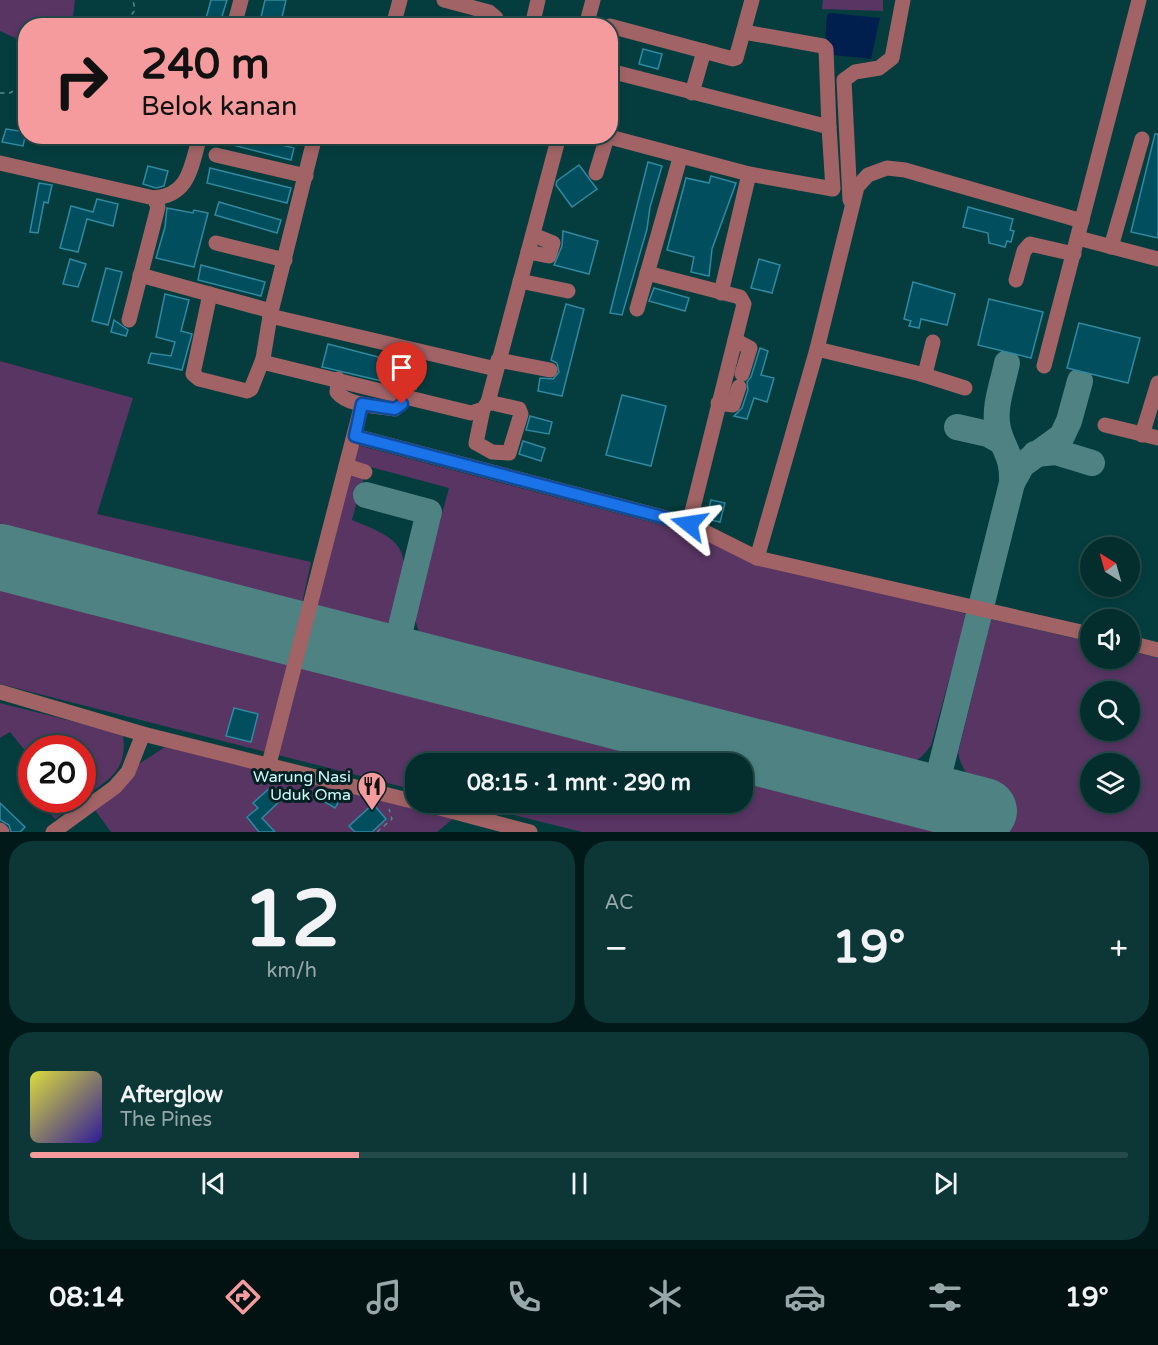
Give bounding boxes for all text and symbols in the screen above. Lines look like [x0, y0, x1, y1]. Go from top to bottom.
text: 240 m [141, 39, 270, 90]
icon: right [42, 42, 120, 120]
text: Belok kanan [141, 90, 297, 123]
pin [376, 342, 427, 404]
icon: arrive [385, 351, 418, 384]
position arrow [657, 492, 721, 556]
north arrow [1080, 537, 1140, 597]
map controls [1080, 537, 1140, 813]
button: sound [1080, 609, 1140, 669]
button: search [1080, 681, 1140, 741]
speed limit sign: 20 [18, 735, 96, 813]
button: layers [1080, 753, 1140, 813]
place label: Warung Nasi Uduk Oma [253, 767, 351, 805]
restaurant icon: Warung Nasi Uduk Oma [356, 770, 388, 812]
text: 08:15 · 1 mnt · 290 m [467, 770, 691, 796]
text: 12 [243, 873, 341, 967]
text: AC [605, 891, 633, 915]
text: 19° [832, 921, 905, 975]
text: − [605, 929, 628, 968]
text: + [1109, 929, 1128, 968]
text: km/h [267, 959, 317, 983]
text: Afterglow [120, 1082, 223, 1108]
text: The Pines [120, 1108, 212, 1132]
icon: previous [197, 1167, 230, 1200]
icon: pause [563, 1167, 596, 1200]
icon: next [929, 1167, 962, 1200]
icon: directions [222, 1276, 264, 1318]
icon: music [363, 1276, 405, 1318]
icon: phone [503, 1276, 545, 1318]
icon: climate [644, 1276, 686, 1318]
icon: car [784, 1276, 826, 1318]
icon: filters [924, 1276, 966, 1318]
text: 08:14 [49, 1281, 124, 1314]
text: 19° [1065, 1281, 1109, 1314]

